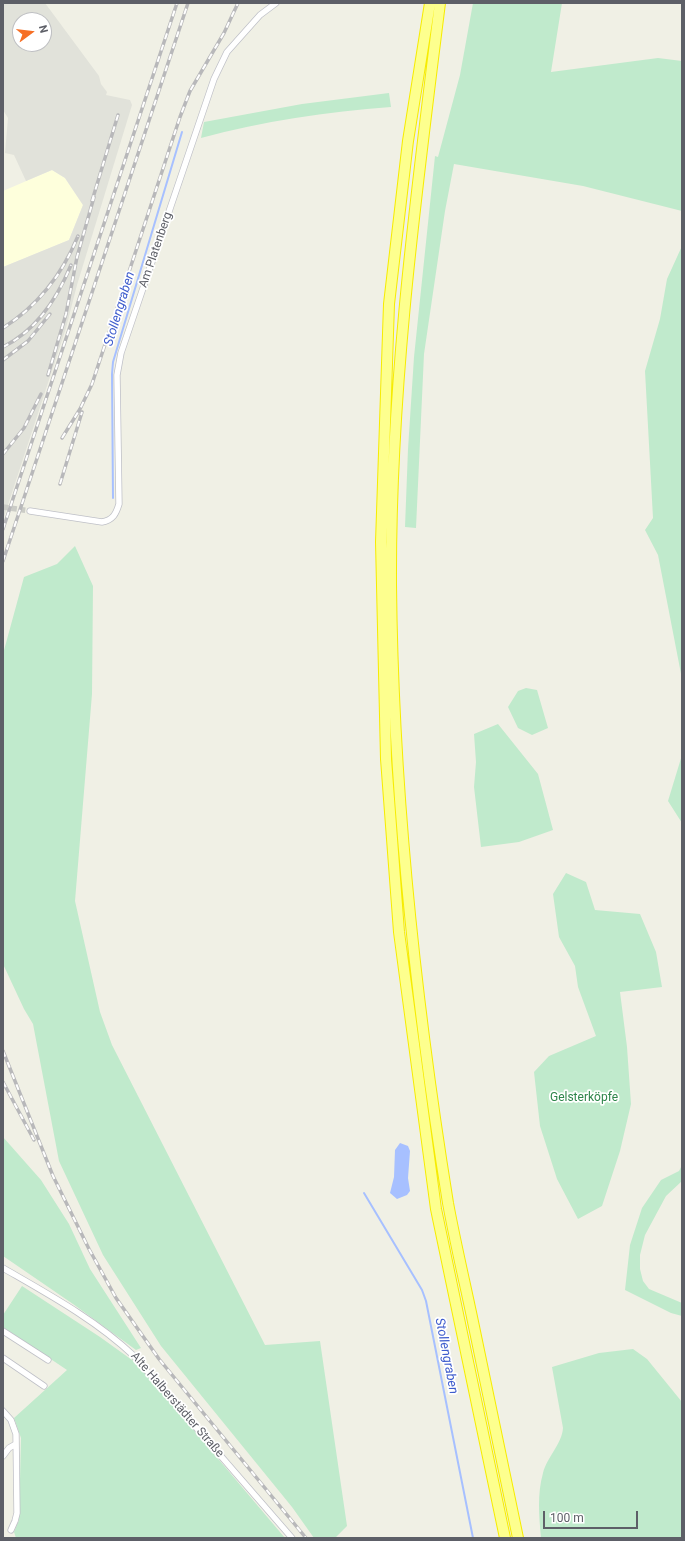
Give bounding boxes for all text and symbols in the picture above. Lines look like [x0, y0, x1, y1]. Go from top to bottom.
north arrow [12, 12, 52, 52]
text: N [36, 24, 50, 34]
street label: Am Platenberg [136, 210, 176, 290]
water label: Stollengraben [101, 270, 139, 348]
park label: Gelsterköpfe [550, 1091, 618, 1105]
water label: Stollengraben [431, 1317, 461, 1395]
street label: Alte Halberstädter Straße [127, 1349, 227, 1461]
scale bar [545, 1503, 640, 1529]
text: 100 m [550, 1511, 584, 1525]

